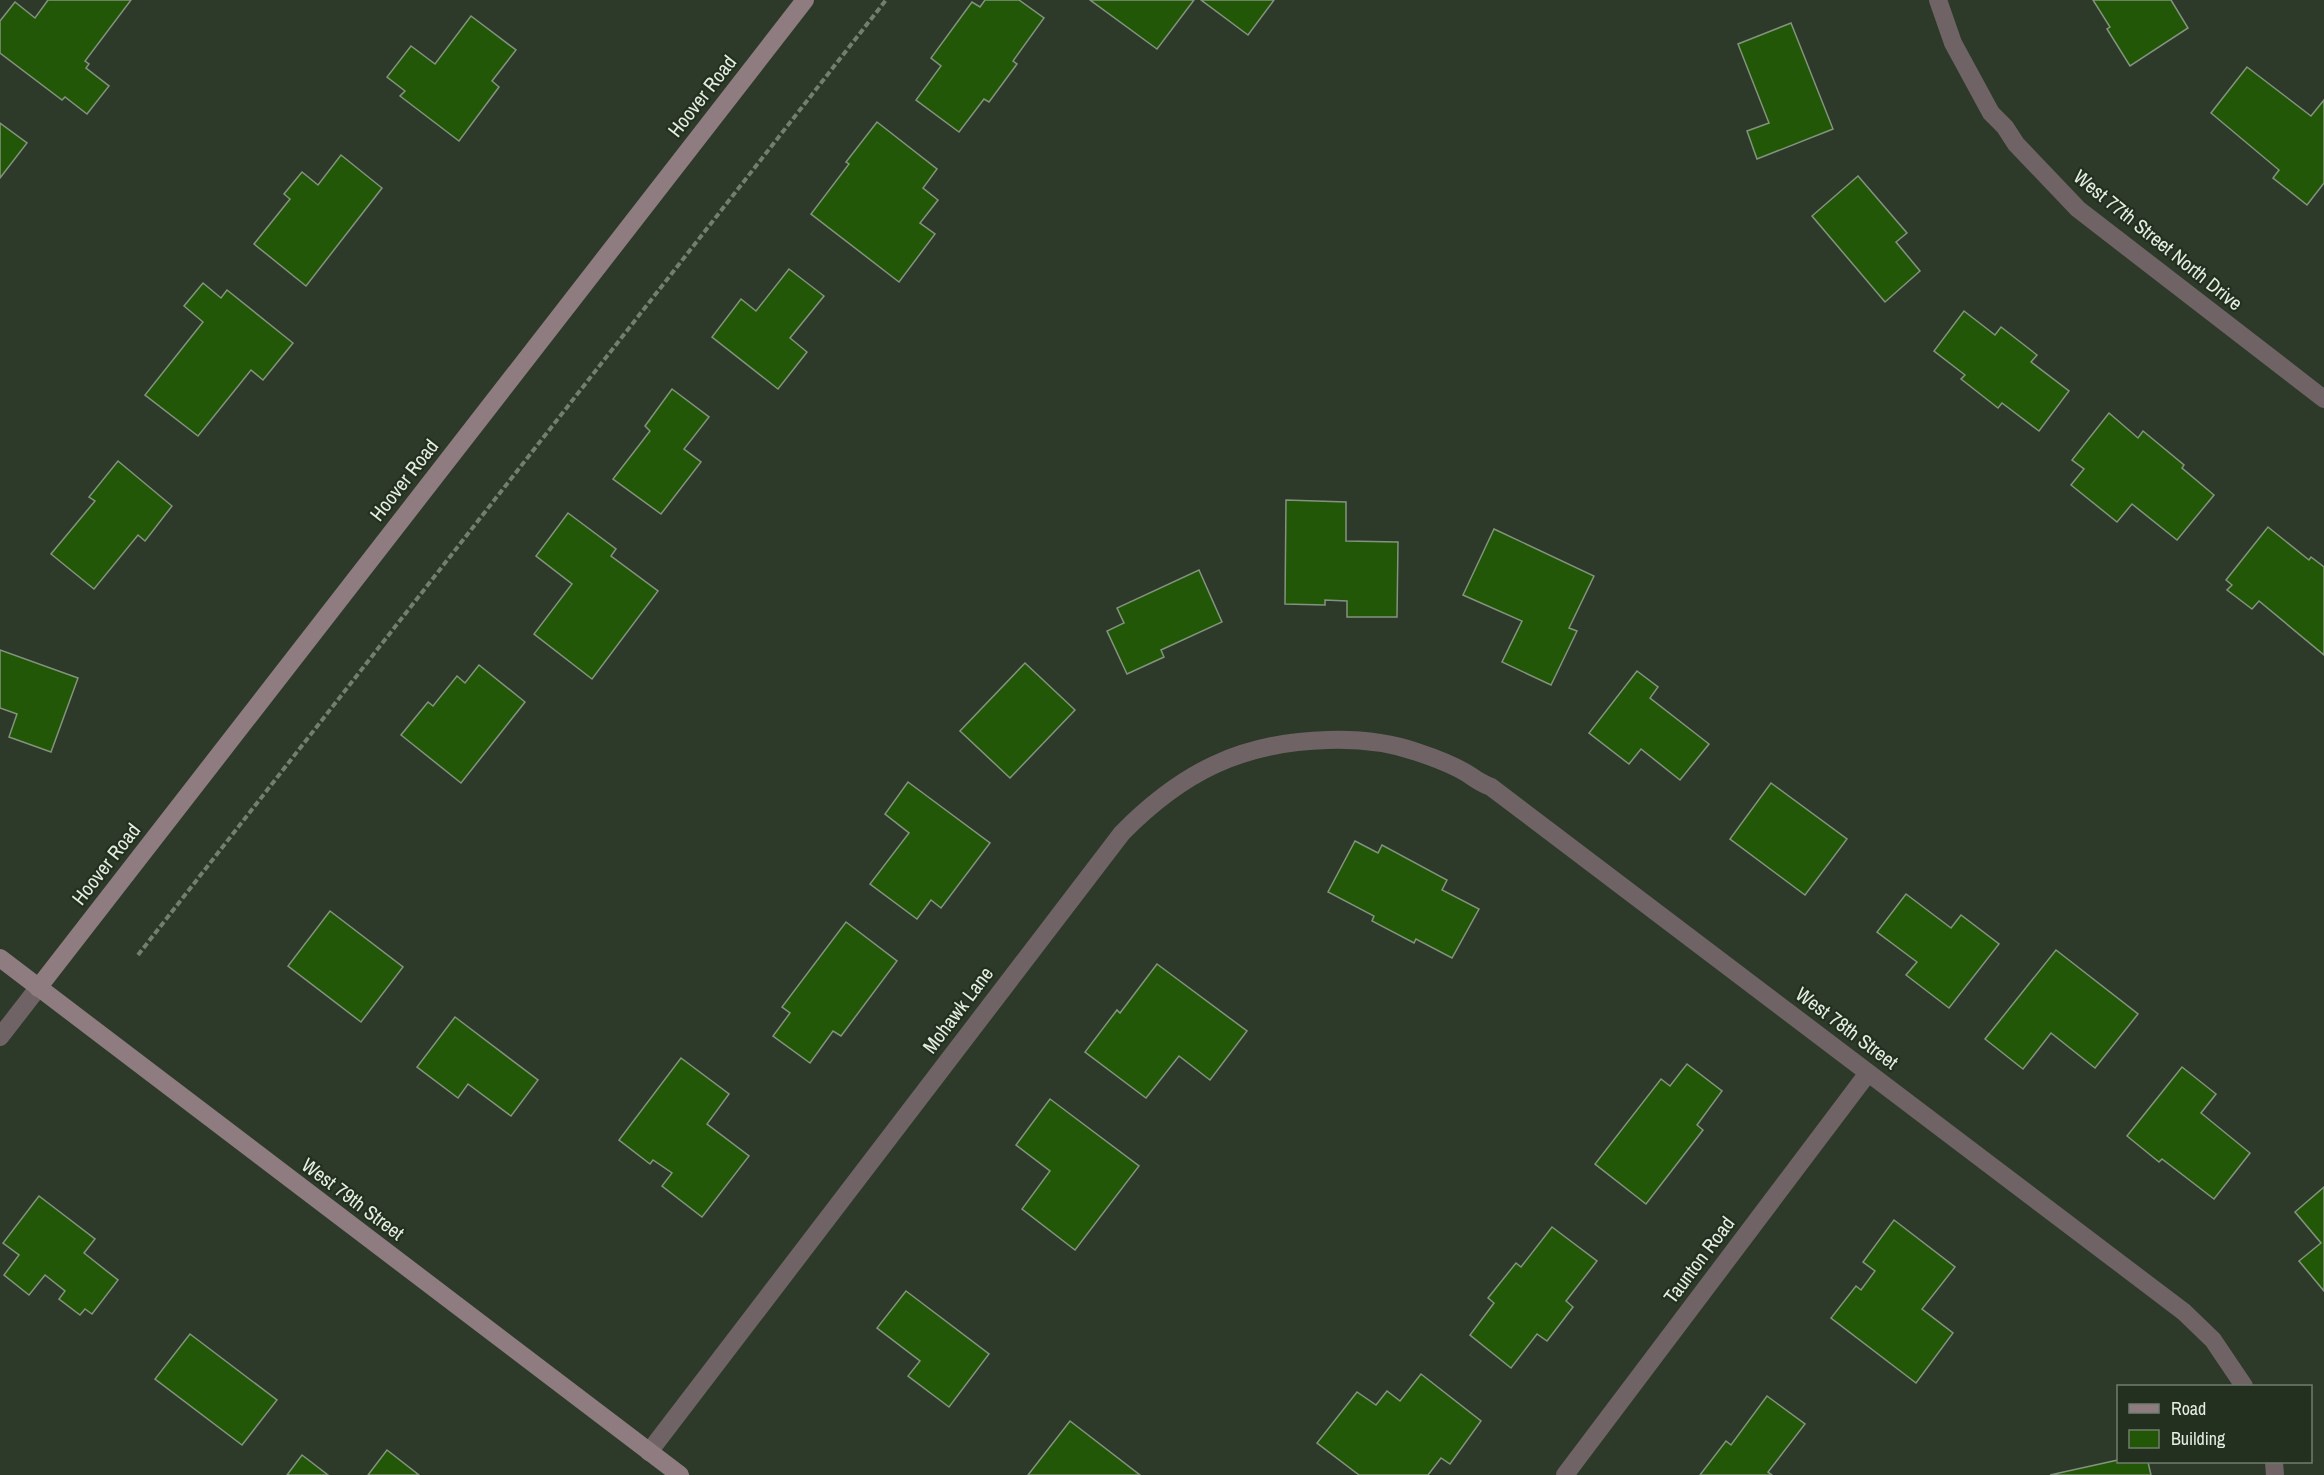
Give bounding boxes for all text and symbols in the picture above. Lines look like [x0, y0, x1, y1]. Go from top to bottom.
street label: Hoover Road [661, 49, 742, 142]
street label: West 77th Street North Drive [2068, 163, 2249, 316]
street label: Hoover Road [363, 433, 444, 526]
street label: Hoover Road [65, 817, 146, 910]
street label: Mohawk Lane [916, 961, 999, 1059]
street label: West 78th Street [1791, 980, 1904, 1075]
street label: West 79th Street [297, 1151, 410, 1246]
street label: Taunton Road [1657, 1211, 1740, 1309]
legend [2117, 1385, 2312, 1463]
text: Road [2171, 1396, 2206, 1421]
text: Building [2171, 1426, 2226, 1451]

